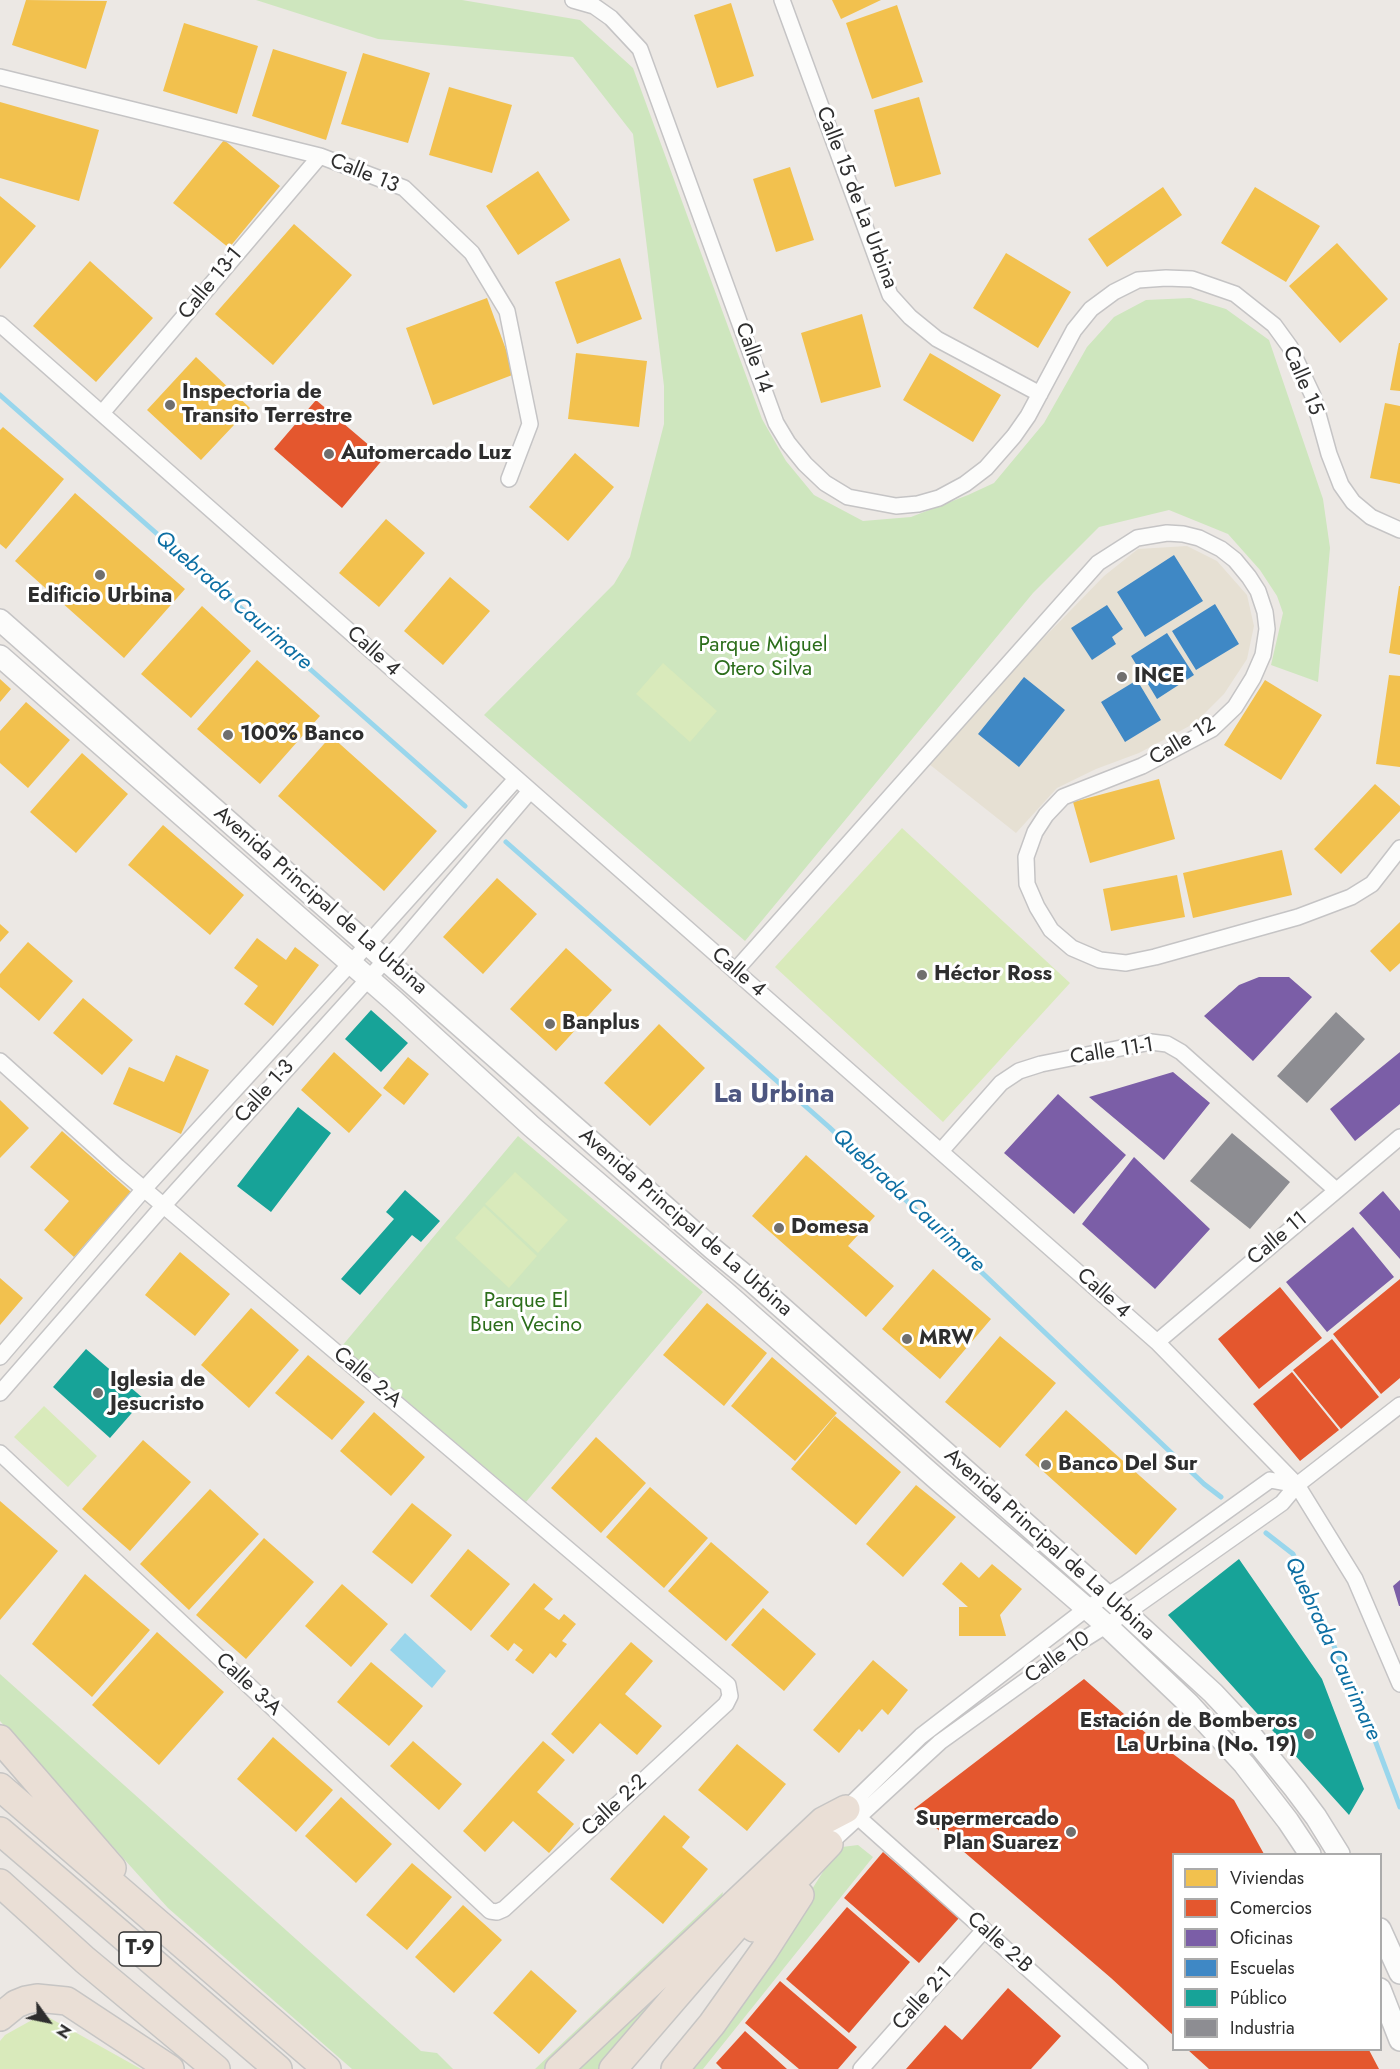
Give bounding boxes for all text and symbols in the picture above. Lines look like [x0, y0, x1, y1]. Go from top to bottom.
street label: Calle 15 de La Urbina [810, 104, 902, 292]
street label: Calle 13 [326, 149, 402, 199]
street label: Calle 13-1 [174, 243, 248, 325]
street label: Calle 14 [729, 319, 777, 397]
street label: Calle 15 [1276, 343, 1328, 419]
place label: Inspectoria de Transito Terrestre [182, 380, 352, 430]
marker: Inspectoria de Transito Terrestre [163, 398, 177, 412]
place label: Automercado Luz [341, 441, 512, 467]
marker: Automercado Luz [322, 447, 336, 461]
water label: Quebrada Caurimare [149, 526, 317, 676]
marker: Edificio Urbina [93, 568, 107, 582]
place label: Edificio Urbina [28, 584, 172, 610]
street label: Calle 4 [341, 621, 405, 683]
park label: Parque Miguel Otero Silva [698, 633, 828, 683]
place label: INCE [1134, 664, 1185, 690]
marker: INCE [1115, 670, 1129, 684]
street label: Calle 12 [1145, 712, 1221, 772]
place label: 100% Banco [240, 722, 364, 748]
marker: 100% Banco [221, 728, 235, 742]
street label: Avenida Principal de La Urbina [208, 801, 432, 1001]
street label: Calle 4 [706, 943, 770, 1003]
place label: Héctor Ross [934, 962, 1052, 988]
marker: Héctor Ross [915, 968, 929, 982]
place label: Banplus [562, 1011, 640, 1037]
marker: Banplus [543, 1017, 557, 1031]
street label: Calle 11-1 [1069, 1033, 1155, 1071]
street label: Calle 1-3 [230, 1055, 300, 1129]
district label: La Urbina [713, 1079, 835, 1111]
street label: Avenida Principal de La Urbina [573, 1123, 797, 1323]
water label: Quebrada Caurimare [826, 1123, 990, 1279]
street label: Calle 11 [1243, 1207, 1313, 1271]
place label: Domesa [791, 1215, 869, 1241]
marker: Domesa [772, 1221, 786, 1235]
street label: Calle 4 [1071, 1263, 1135, 1325]
park label: Parque El Buen Vecino [470, 1289, 582, 1339]
place label: MRW [919, 1326, 974, 1352]
marker: MRW [900, 1332, 914, 1346]
street label: Calle 2-A [328, 1342, 406, 1414]
place label: Iglesia de Jesucristo [110, 1368, 205, 1418]
marker: Iglesia de Jesucristo [91, 1386, 105, 1400]
street label: Avenida Principal de La Urbina [938, 1444, 1160, 1646]
place label: Banco Del Sur [1058, 1452, 1198, 1478]
marker: Banco Del Sur [1039, 1458, 1053, 1472]
water label: Quebrada Caurimare [1278, 1553, 1386, 1745]
street label: Calle 10 [1021, 1627, 1095, 1689]
street label: Calle 3-A [210, 1648, 286, 1722]
place label: Estación de Bomberos La Urbina (No. 19) [1080, 1709, 1297, 1759]
marker: Estación de Bomberos La Urbina (No. 19) [1302, 1727, 1316, 1741]
street label: Calle 2-2 [577, 1770, 653, 1842]
place label: Supermercado Plan Suarez [916, 1807, 1059, 1857]
marker: Supermercado Plan Suarez [1064, 1825, 1078, 1839]
legend [1172, 1853, 1382, 2051]
text: Viviendas [1230, 1865, 1304, 1891]
text: Comercios [1230, 1895, 1312, 1921]
street label: Calle 2-B [961, 1907, 1037, 1979]
text: Oficinas [1230, 1925, 1293, 1951]
road number: T-9 [119, 1932, 161, 1966]
text: Escuelas [1230, 1955, 1295, 1981]
street label: Calle 2-1 [888, 1962, 958, 2036]
text: Público [1230, 1985, 1287, 2011]
north arrow [18, 1991, 78, 2051]
text: Industria [1230, 2015, 1295, 2041]
text: N [50, 2019, 77, 2043]

